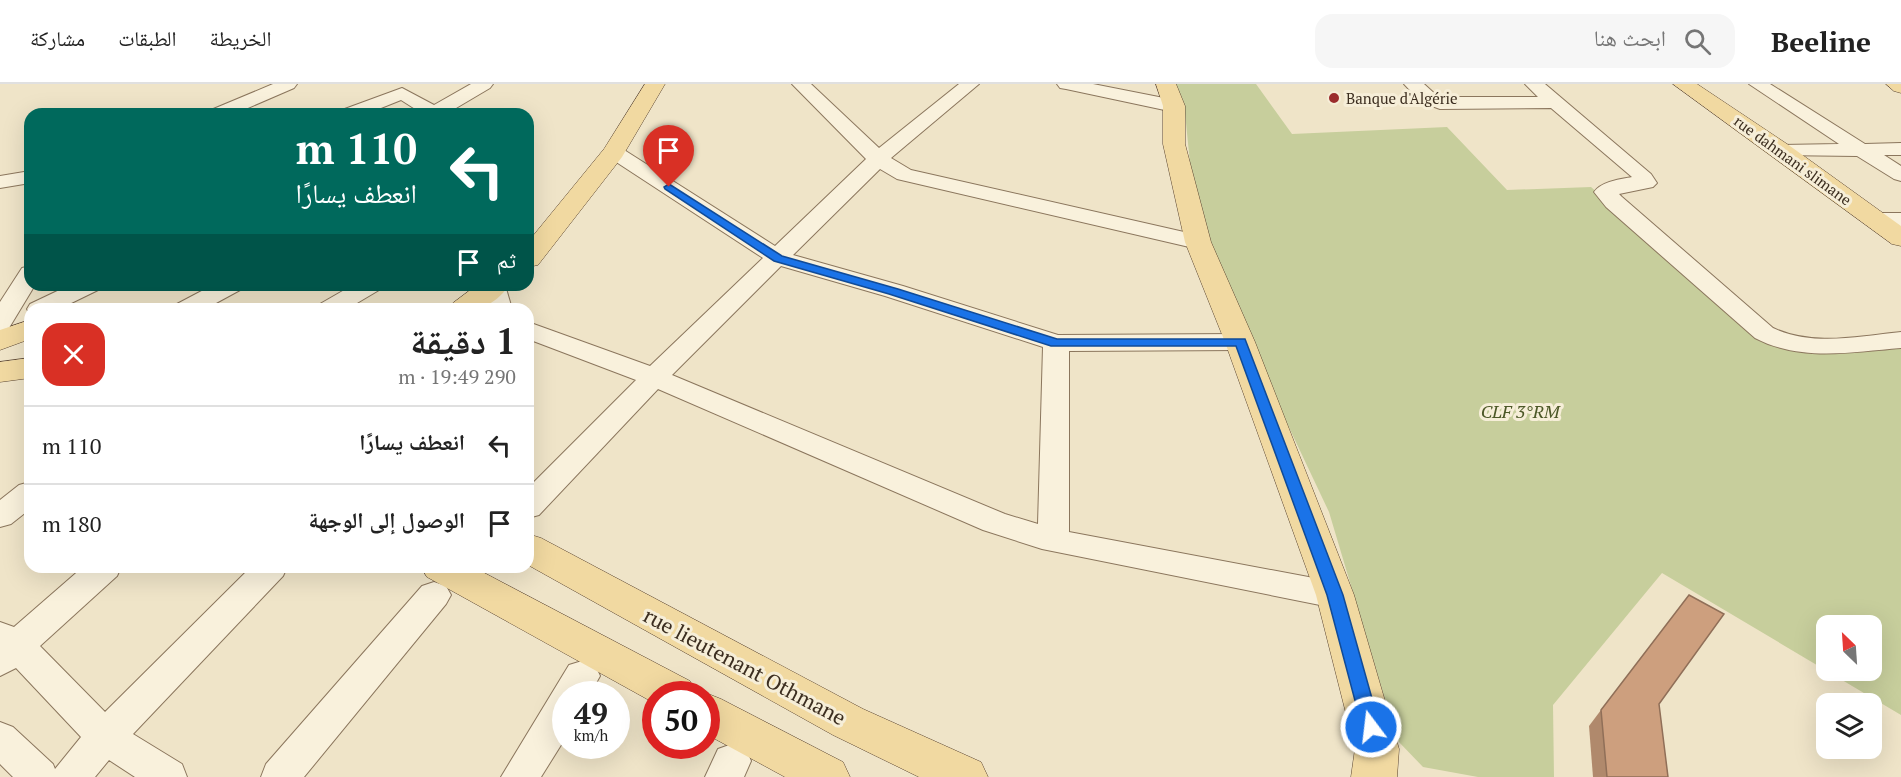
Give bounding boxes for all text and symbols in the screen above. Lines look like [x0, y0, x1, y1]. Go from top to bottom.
search box [1315, 14, 1735, 68]
text: ابحث هنا [1594, 23, 1666, 52]
text: Beeline [1771, 23, 1871, 60]
text: مشاركة [30, 24, 85, 52]
text: الطبقات [118, 24, 177, 52]
text: الخريطة [210, 24, 271, 52]
icon: search [1681, 25, 1714, 58]
place label: Banque d'Algérie [1346, 88, 1458, 108]
marker: Banque d'Algérie [1327, 91, 1341, 105]
street label: rue dahmani slimane [1730, 111, 1856, 209]
text: 110 m [296, 120, 417, 176]
pin [643, 125, 694, 187]
icon: left [438, 132, 516, 210]
icon: arrive [652, 134, 685, 167]
text: انعطف يسارًا [296, 175, 417, 211]
text: ثم [497, 245, 516, 274]
icon: arrive [452, 246, 485, 279]
text: 1 دقيقة [410, 317, 516, 364]
button: close [42, 323, 105, 386]
text: 290 m · 19:49 [398, 363, 516, 390]
park label: CLF 3°RM [1481, 399, 1561, 423]
text: انعطف يسارًا [359, 427, 465, 456]
icon: left [483, 429, 516, 462]
text: 110 m [42, 431, 102, 460]
text: الوصول إلى الوجهة [308, 505, 465, 534]
icon: arrive [483, 507, 516, 540]
text: 180 m [42, 509, 102, 538]
street label: rue lieutenant Othmane [639, 601, 851, 731]
north arrow [1816, 615, 1882, 681]
map controls [1816, 615, 1882, 759]
speed limit sign: 50 [642, 681, 720, 759]
text: 49 [574, 693, 608, 733]
button: layers [1816, 693, 1882, 759]
position arrow [1339, 695, 1403, 759]
text: km/h [574, 725, 608, 745]

